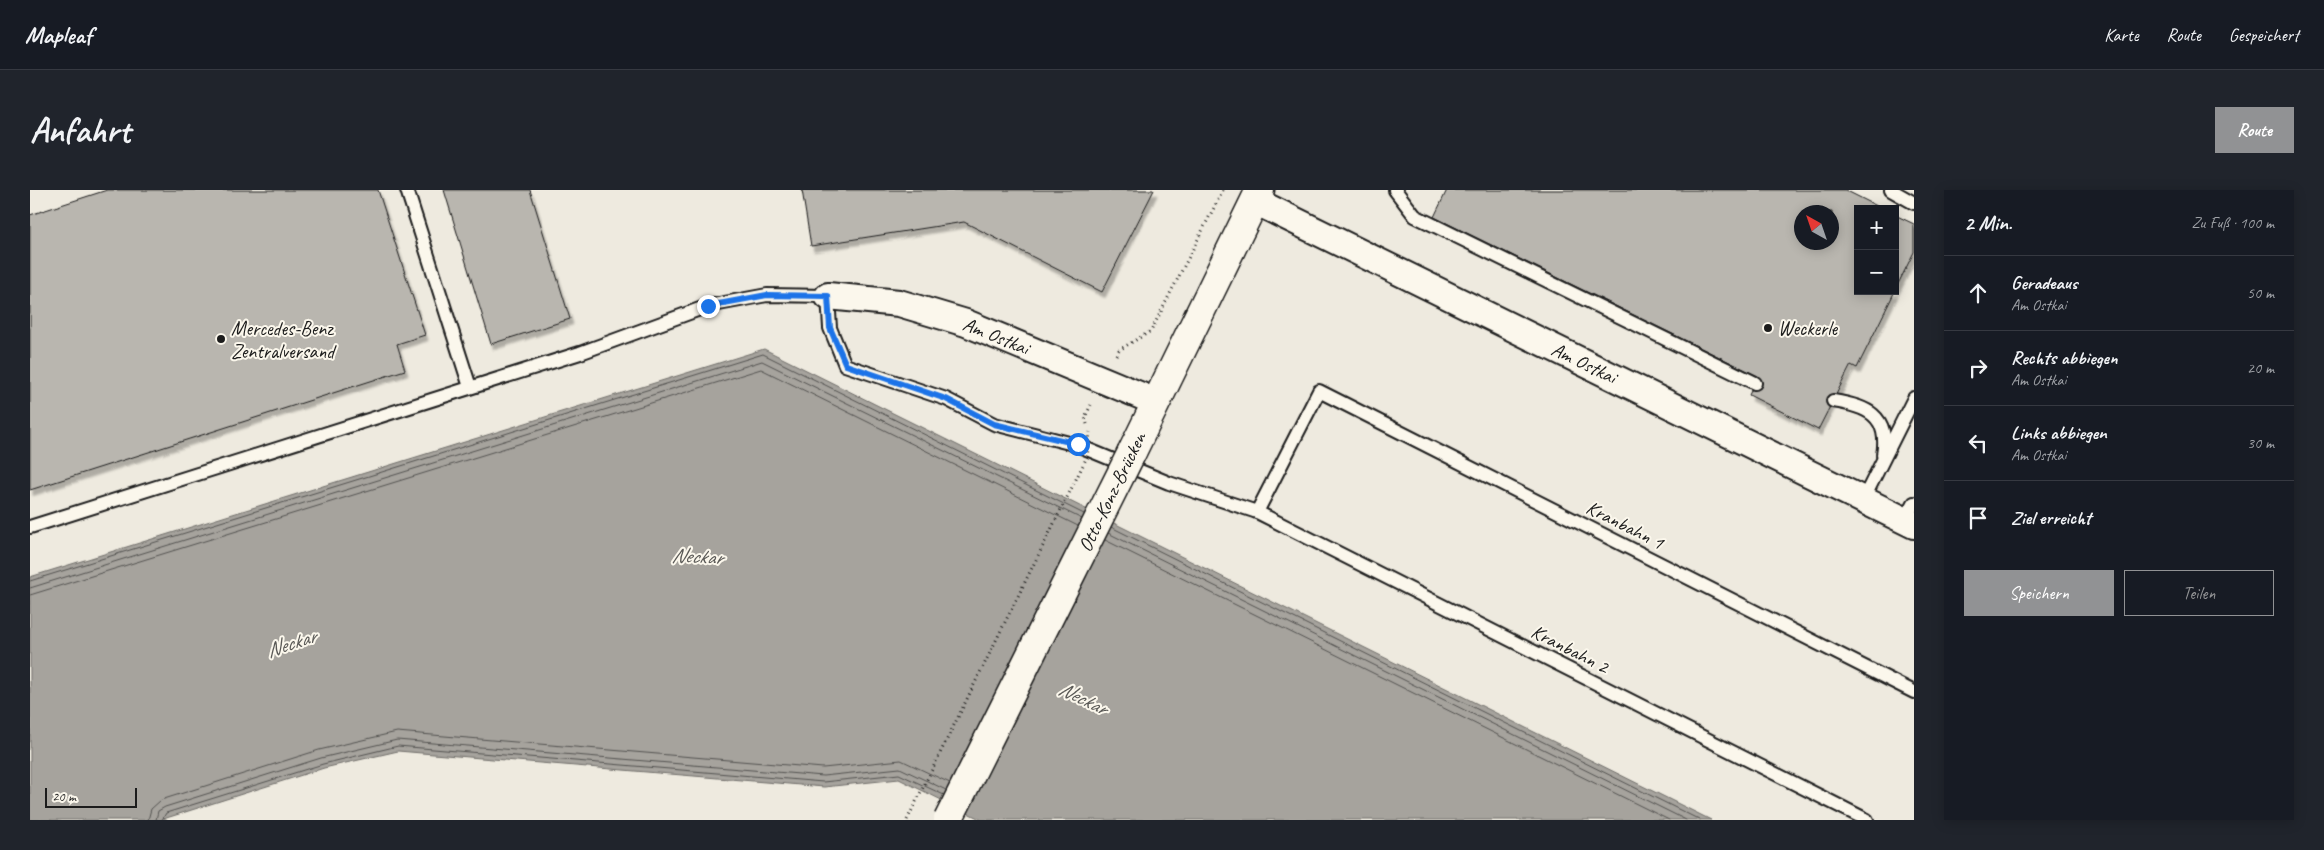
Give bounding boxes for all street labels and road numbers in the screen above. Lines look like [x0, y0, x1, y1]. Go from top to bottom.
street label: Am Ostkai [959, 311, 1035, 361]
street label: Am Ostkai [1547, 337, 1623, 390]
street label: Otto-Konz-Brücken [1072, 427, 1152, 556]
street label: Kranbahn 1 [1582, 495, 1669, 556]
street label: Kranbahn 2 [1527, 619, 1615, 680]

